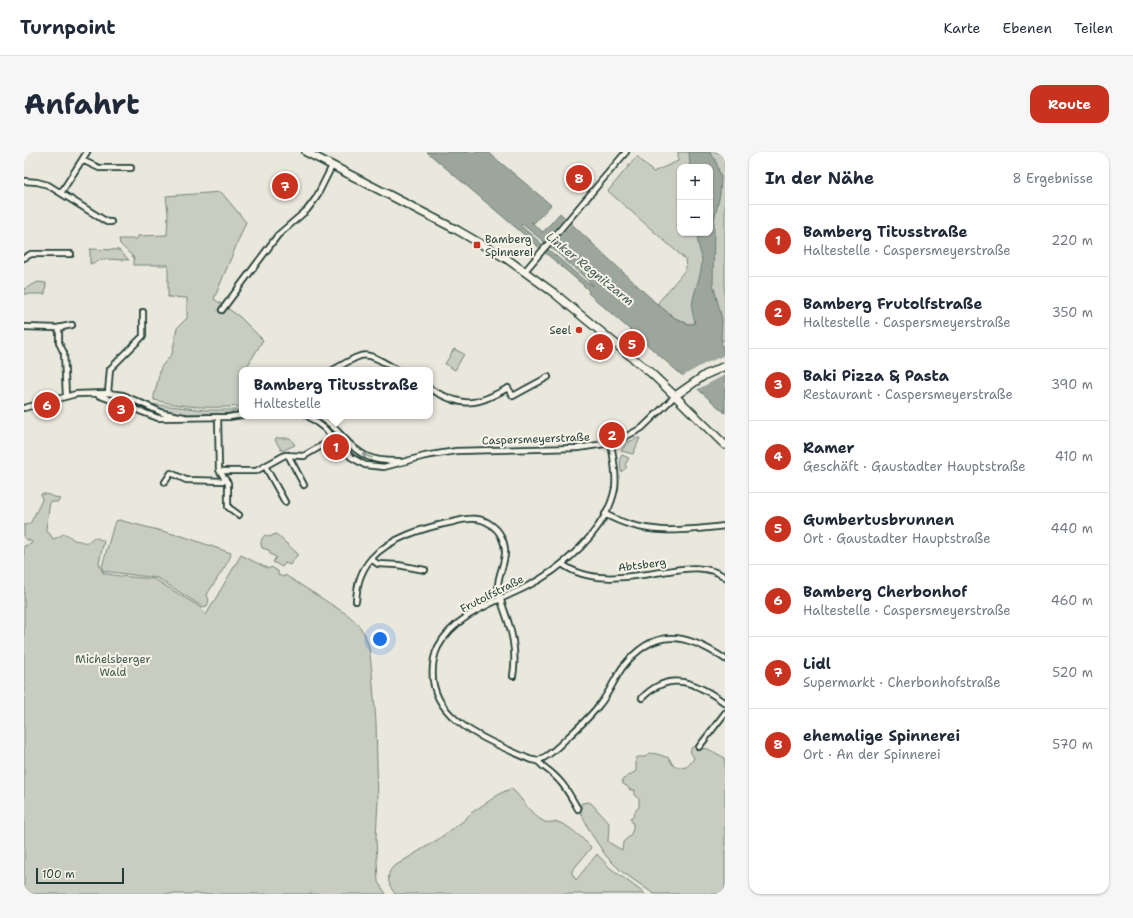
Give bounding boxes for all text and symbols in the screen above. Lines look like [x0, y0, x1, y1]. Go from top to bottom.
text: Turnpoint [20, 15, 116, 40]
text: Karte [944, 19, 981, 37]
text: Ebenen [1003, 19, 1052, 37]
text: Teilen [1074, 19, 1113, 37]
text: Anfahrt [24, 85, 140, 123]
button: Route [1030, 85, 1109, 123]
pin: 8 [566, 163, 592, 193]
map controls [677, 164, 713, 236]
button: + [677, 164, 713, 200]
text: In der Nähe [765, 167, 874, 189]
text: 8 Ergebnisse [1013, 170, 1093, 187]
pin: 7 [272, 171, 298, 201]
button: − [677, 200, 713, 236]
text: Bamberg Titusstraße [803, 222, 967, 242]
water label: Linker Regnitzarm [543, 229, 637, 309]
place label: Bamberg Spinnerei [485, 232, 533, 260]
text: 1 [775, 232, 781, 249]
text: 220 m [1051, 232, 1093, 249]
marker: Bamberg Spinnerei [472, 240, 482, 250]
text: Haltestelle · Caspersmeyerstraße [803, 242, 1011, 259]
text: Bamberg Frutolfstraße [803, 294, 982, 314]
text: 2 [773, 304, 783, 321]
text: 350 m [1052, 304, 1093, 321]
text: Haltestelle · Caspersmeyerstraße [803, 314, 1011, 331]
place label: Seel [549, 323, 572, 338]
marker: Seel [574, 325, 584, 335]
pin: 5 [619, 329, 645, 359]
pin: 4 [587, 332, 613, 362]
text: Baki Pizza & Pasta [803, 366, 949, 386]
popup [239, 367, 433, 419]
text: Bamberg Titusstraße [254, 375, 418, 395]
text: 3 [773, 376, 783, 393]
text: 390 m [1051, 376, 1093, 393]
text: Restaurant · Caspersmeyerstraße [803, 386, 1013, 403]
pin: 6 [34, 390, 60, 420]
pin: 3 [108, 394, 134, 424]
text: Haltestelle [254, 395, 321, 412]
pin: 2 [599, 420, 625, 450]
street label: Caspersmeyerstraße [482, 430, 590, 448]
pin: 1 [323, 432, 349, 462]
text: Ramer [803, 438, 855, 458]
text: 4 [773, 448, 783, 465]
text: 410 m [1055, 448, 1093, 465]
one-way arrow [361, 453, 373, 460]
text: Geschäft · Gaustadter Hauptstraße [803, 458, 1026, 475]
text: Gumbertusbrunnen [803, 510, 954, 530]
text: 5 [774, 520, 782, 537]
text: 440 m [1051, 520, 1093, 537]
text: Ort · Gaustadter Hauptstraße [803, 530, 991, 547]
street label: Abtsberg [617, 555, 667, 575]
street label: Frutolfstraße [458, 572, 526, 616]
text: Bamberg Cherbonhof [803, 582, 967, 602]
text: 6 [773, 592, 783, 609]
text: 460 m [1051, 592, 1093, 609]
text: Haltestelle · Caspersmeyerstraße [803, 602, 1011, 619]
your location [370, 629, 390, 649]
park label: Michelsberger Wald [75, 652, 151, 680]
text: Lidl [803, 654, 831, 674]
text: 7 [773, 664, 783, 681]
text: 520 m [1052, 664, 1093, 681]
text: Supermarkt · Cherbonhofstraße [803, 674, 1001, 691]
text: ehemalige Spinnerei [803, 726, 960, 746]
text: 8 [773, 736, 783, 753]
text: 570 m [1052, 736, 1093, 753]
text: Ort · An der Spinnerei [803, 746, 941, 763]
scale bar [36, 866, 124, 885]
text: 100 m [42, 867, 75, 882]

